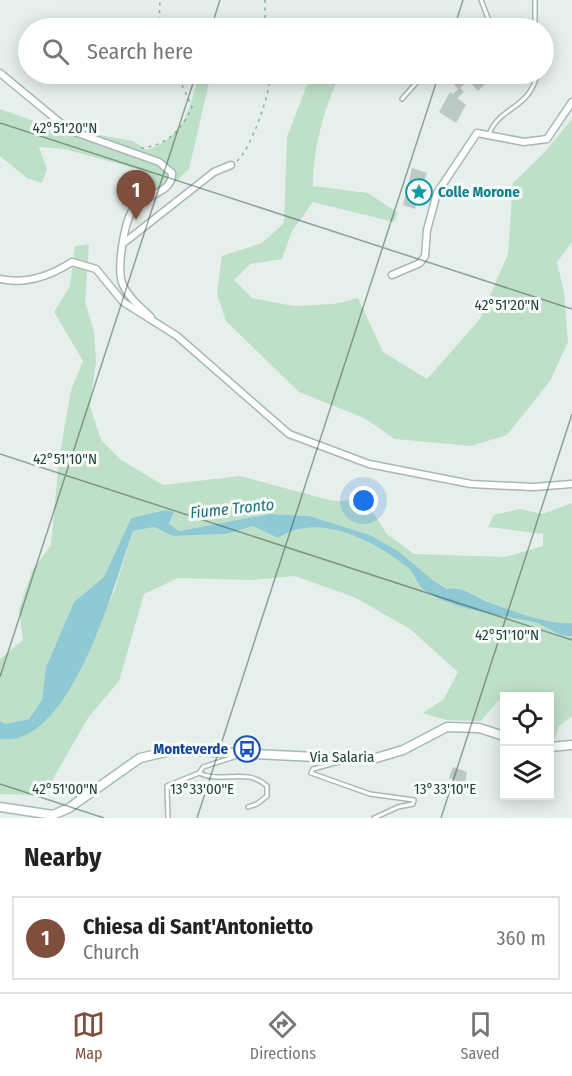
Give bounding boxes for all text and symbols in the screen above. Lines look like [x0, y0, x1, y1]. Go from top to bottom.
search box [18, 18, 554, 84]
icon: search [39, 35, 72, 68]
text: Search here [87, 38, 193, 65]
text: 42°51'20"N [33, 119, 97, 137]
pin: 1 [116, 170, 156, 220]
place icon: Colle Morone [404, 177, 434, 207]
place label: Colle Morone [438, 183, 520, 201]
text: 42°51'20"N [475, 296, 539, 314]
text: 42°51'10"N [33, 450, 97, 468]
your location [349, 486, 378, 515]
water label: Fiume Tronto [189, 495, 275, 522]
text: 42°51'10"N [475, 626, 539, 644]
map controls [500, 692, 554, 800]
button: locate [500, 692, 554, 746]
bus stop icon: Monteverde [232, 734, 262, 764]
place label: Monteverde [153, 740, 228, 758]
button: layers [500, 746, 554, 800]
street label: Via Salaria [310, 748, 374, 766]
text: 42°51'00"N [32, 780, 98, 798]
text: 13°33'00"E [170, 780, 234, 798]
text: 13°33'10"E [414, 780, 476, 798]
text: Nearby [24, 842, 101, 873]
text: Chiesa di Sant'Antonietto [83, 913, 313, 940]
text: 1 [41, 926, 50, 950]
text: 360 m [497, 926, 546, 950]
text: Church [83, 940, 139, 964]
tab: Map [72, 1008, 105, 1063]
tab: Directions [250, 1008, 316, 1063]
tab: Saved [461, 1008, 500, 1063]

